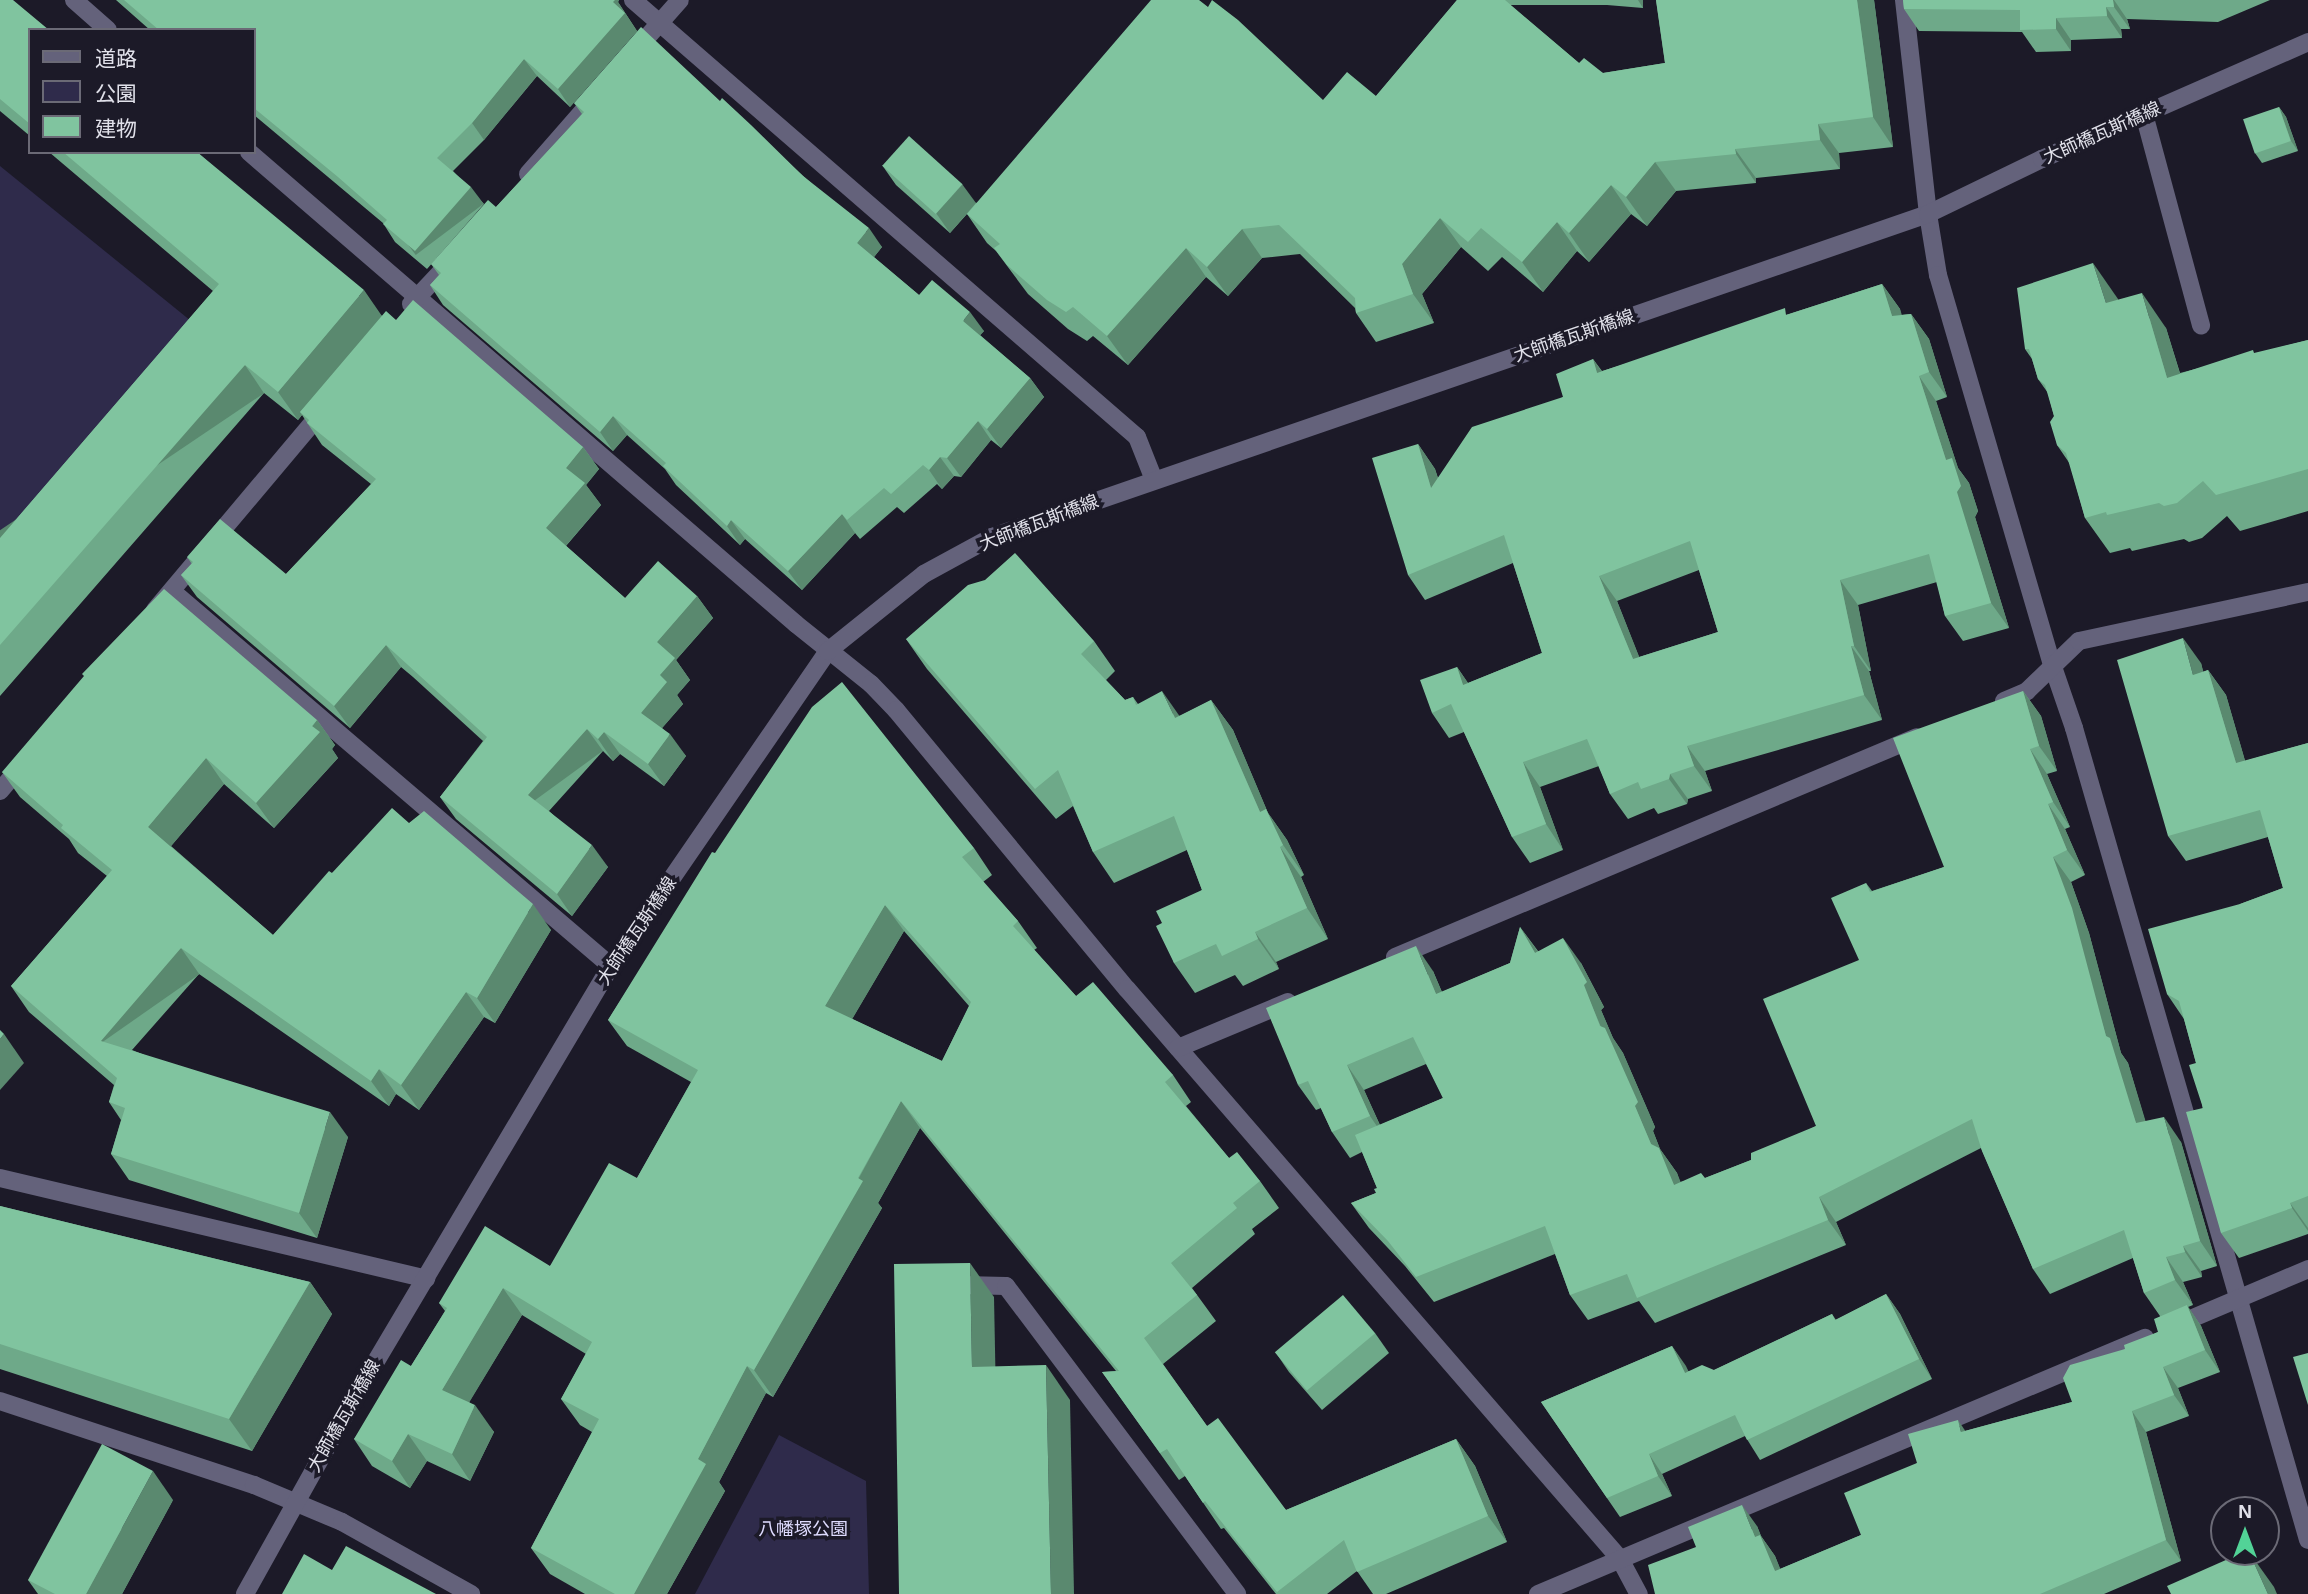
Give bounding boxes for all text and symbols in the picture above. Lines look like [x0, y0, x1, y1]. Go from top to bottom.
legend [28, 28, 256, 154]
text: 道路 [95, 47, 137, 70]
text: 公園 [95, 82, 137, 105]
street label: 大師橋瓦斯橋線 [2040, 98, 2164, 168]
text: 建物 [95, 117, 137, 140]
street label: 大師橋瓦斯橋線 [1511, 305, 1637, 367]
street label: 大師橋瓦斯橋線 [976, 490, 1102, 556]
street label: 大師橋瓦斯橋線 [593, 873, 681, 989]
street label: 大師橋瓦斯橋線 [303, 1356, 385, 1476]
north arrow [2210, 1496, 2280, 1566]
text: N [2238, 1501, 2252, 1522]
park label: 八幡塚公園 [758, 1518, 848, 1540]

